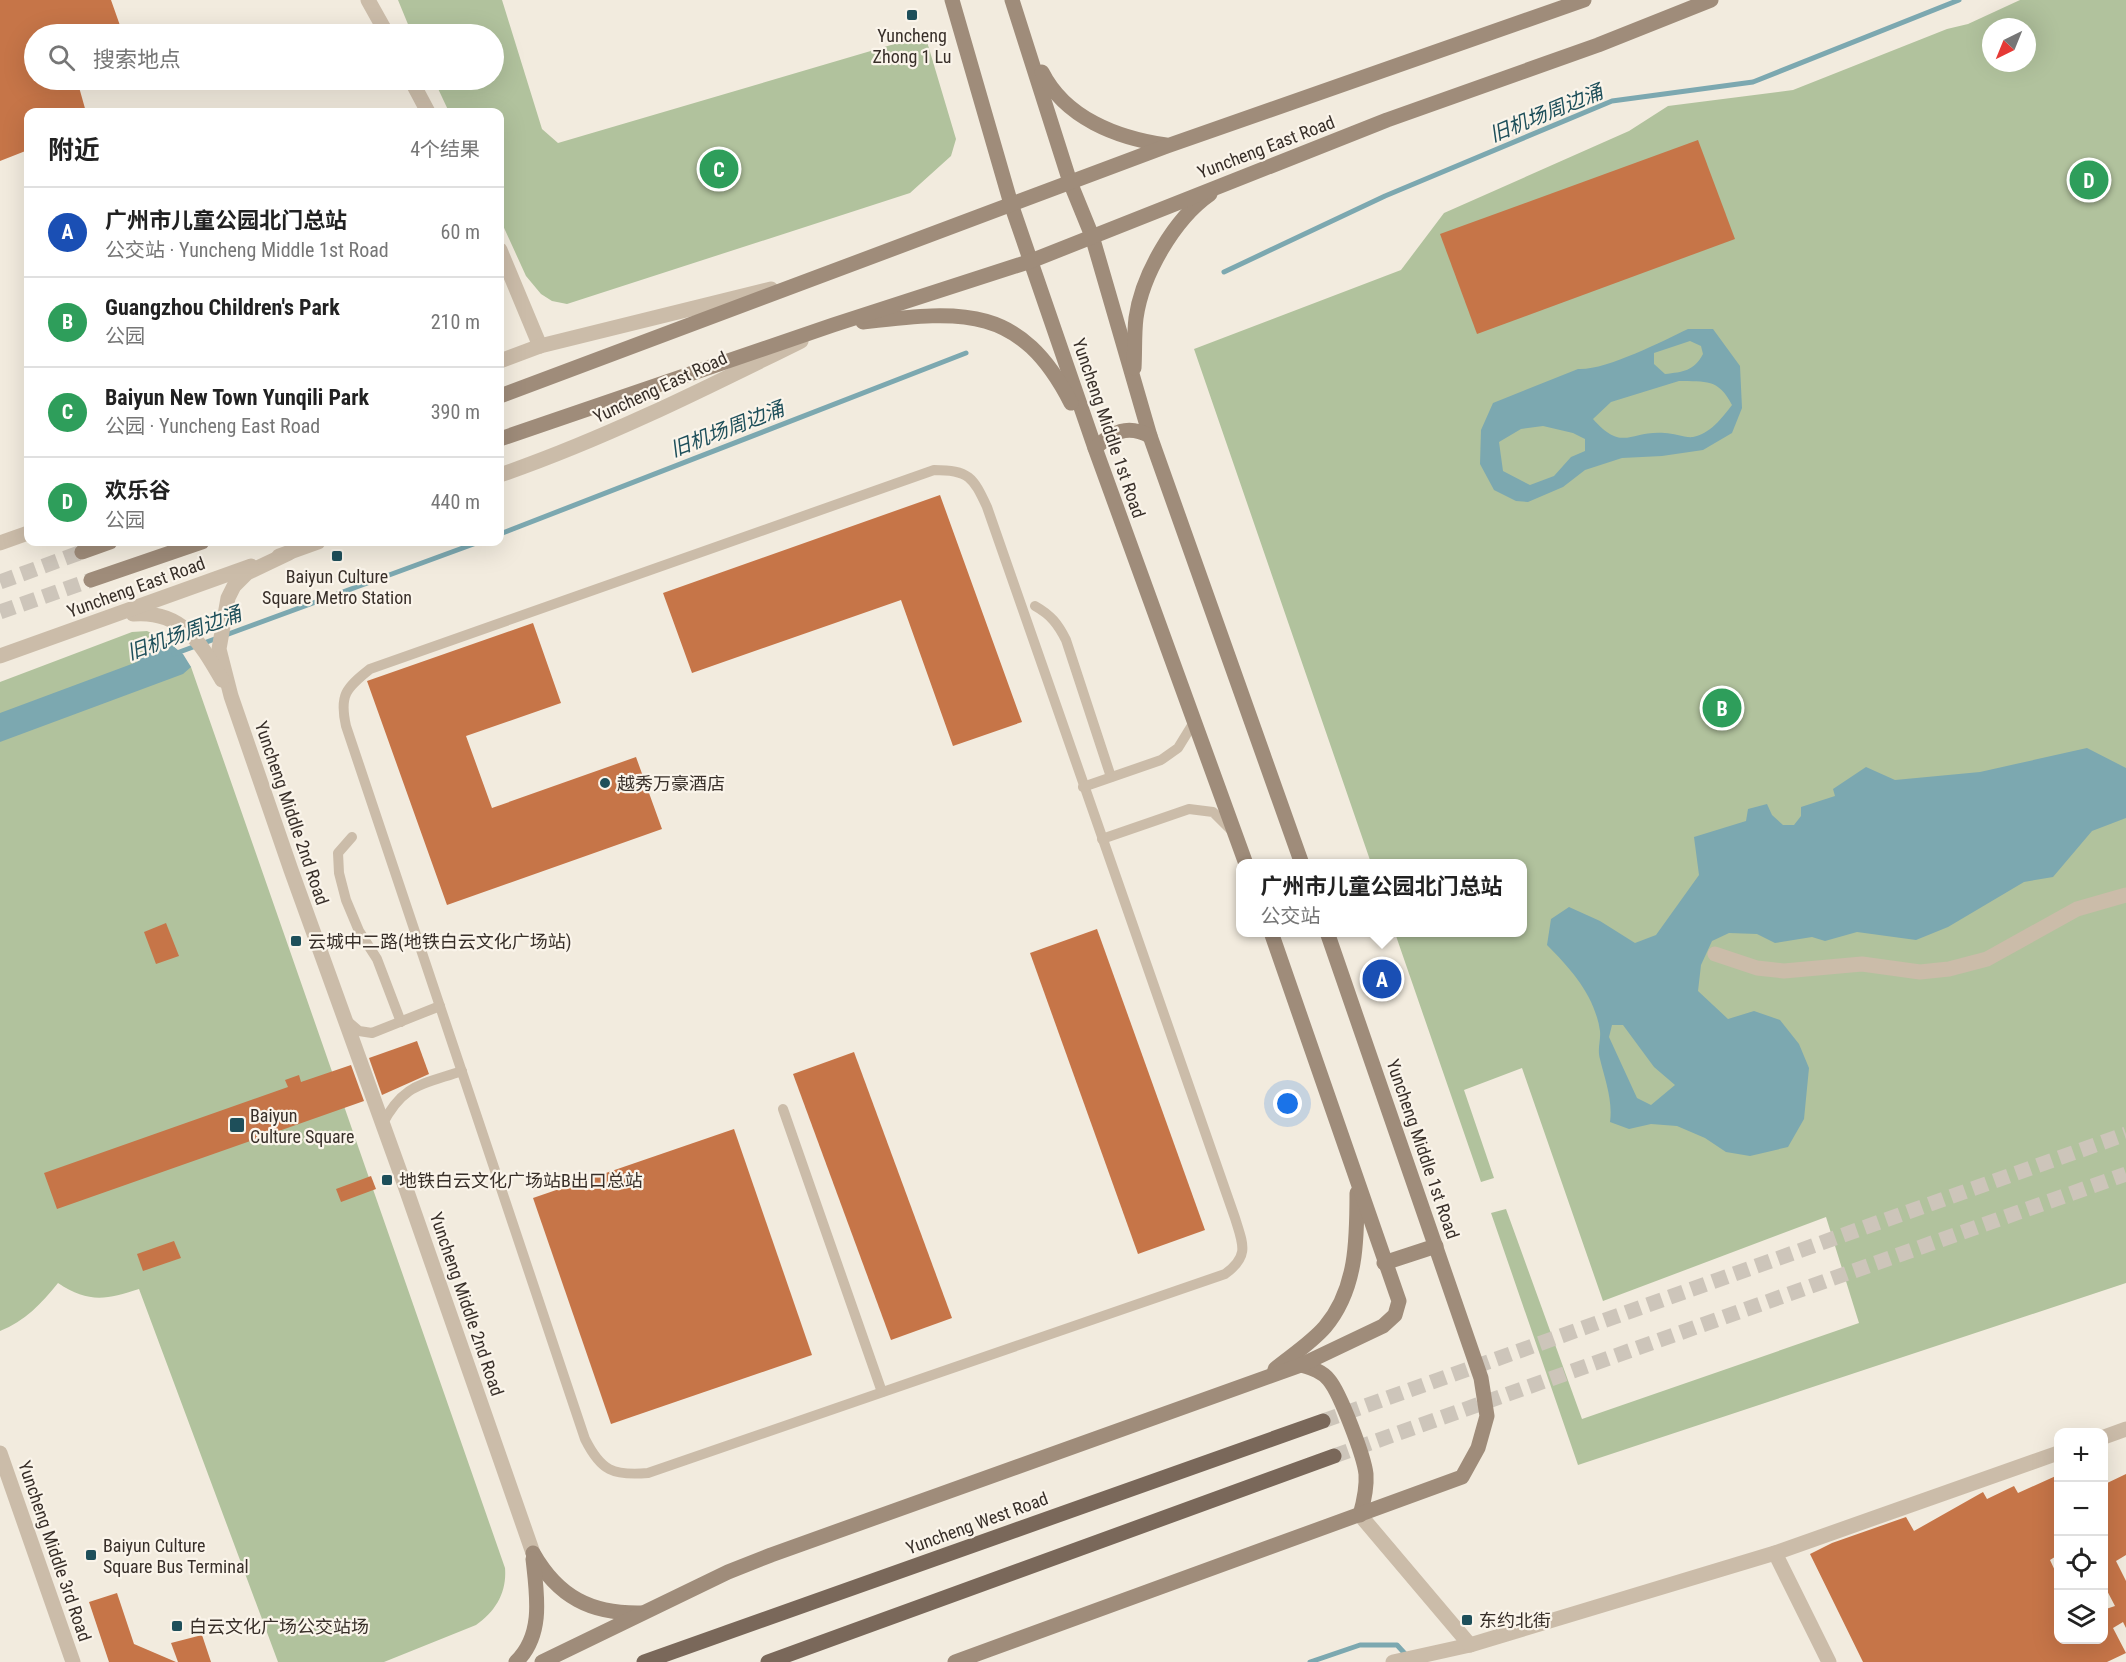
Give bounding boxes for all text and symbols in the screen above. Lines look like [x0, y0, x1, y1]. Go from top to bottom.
marker: Yuncheng Zhong 1 Lu [905, 8, 919, 22]
north arrow [1982, 18, 2036, 72]
search box [24, 24, 504, 90]
place label: Yuncheng Zhong 1 Lu [873, 25, 951, 67]
icon: search [45, 41, 78, 74]
text: 搜索地点 [93, 47, 181, 72]
water label: 旧机场周边涌 [1486, 79, 1608, 147]
street label: Yuncheng East Road [1195, 111, 1337, 183]
text: 附近 [48, 135, 100, 165]
text: 4个结果 [410, 137, 480, 161]
pin: C [700, 146, 738, 192]
pin: D [2070, 158, 2108, 202]
text: 广州市儿童公园北门总站 [105, 208, 347, 233]
text: A [62, 220, 73, 244]
text: 60 m [441, 220, 480, 244]
text: 公交站 · Yuncheng Middle 1st Road [105, 238, 389, 262]
text: Guangzhou Children's Park [105, 295, 340, 320]
text: B [62, 310, 73, 334]
text: 210 m [431, 310, 480, 334]
text: 公园 [105, 324, 145, 348]
street label: Yuncheng Middle 1st Road [1068, 335, 1150, 521]
street label: Yuncheng East Road [590, 347, 730, 427]
text: Baiyun New Town Yunqili Park [105, 385, 369, 410]
water label: 旧机场周边涌 [667, 396, 789, 462]
text: C [62, 400, 73, 424]
text: 390 m [431, 400, 480, 424]
text: 公园 · Yuncheng East Road [105, 414, 320, 438]
text: 欢乐谷 [105, 478, 171, 503]
text: D [62, 490, 73, 514]
text: 440 m [431, 490, 480, 514]
text: 公园 [105, 508, 145, 532]
marker: Baiyun Culture Square Metro Station [330, 549, 344, 563]
street label: Yuncheng East Road [64, 552, 208, 622]
place label: Baiyun Culture Square Metro Station [262, 566, 412, 608]
water label: 旧机场周边涌 [124, 601, 246, 665]
pin: B [1702, 686, 1742, 730]
street label: Yuncheng Middle 2nd Road [251, 718, 333, 908]
place label: 越秀万豪酒店 [617, 773, 725, 794]
marker: 越秀万豪酒店 [598, 776, 612, 790]
popup [1236, 859, 1527, 937]
text: 广州市儿童公园北门总站 [1260, 874, 1503, 899]
text: 公交站 [1260, 904, 1320, 928]
place label: 云城中二路(地铁白云文化广场站) [308, 931, 571, 953]
marker: 云城中二路(地铁白云文化广场站) [289, 934, 303, 948]
pin: A [1362, 956, 1402, 1002]
street label: Yuncheng Middle 1st Road [1382, 1056, 1464, 1242]
your location [1273, 1089, 1302, 1118]
place label: Baiyun Culture Square [250, 1105, 354, 1147]
marker: Baiyun Culture Square [228, 1116, 246, 1134]
place label: 地铁白云文化广场站B出口总站 [399, 1170, 643, 1191]
marker: 地铁白云文化广场站B出口总站 [380, 1173, 394, 1187]
street label: Yuncheng Middle 2nd Road [426, 1209, 508, 1399]
map controls [2054, 1428, 2108, 1644]
button: + [2054, 1428, 2108, 1482]
street label: Yuncheng Middle 3rd Road [14, 1458, 96, 1644]
button: − [2054, 1482, 2108, 1536]
street label: Yuncheng West Road [903, 1488, 1051, 1558]
place label: Baiyun Culture Square Bus Terminal [103, 1535, 249, 1577]
button: locate [2054, 1536, 2108, 1590]
marker: Baiyun Culture Square Bus Terminal [84, 1548, 98, 1562]
button: layers [2054, 1590, 2108, 1644]
place label: 东约北街 [1479, 1610, 1551, 1631]
marker: 东约北街 [1460, 1613, 1474, 1627]
place label: 白云文化广场公交站场 [189, 1616, 369, 1637]
marker: 白云文化广场公交站场 [170, 1619, 184, 1633]

